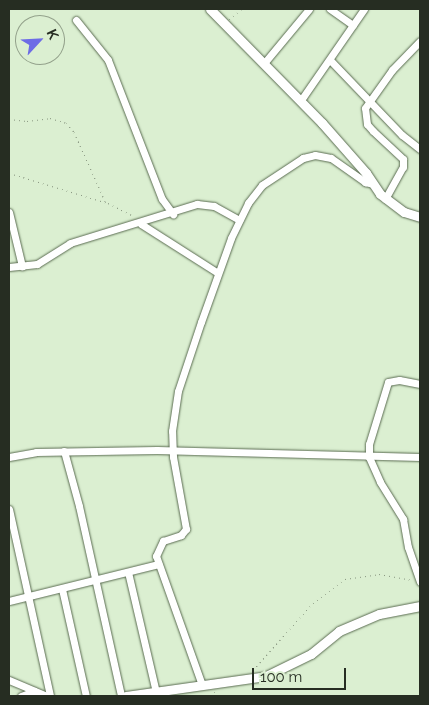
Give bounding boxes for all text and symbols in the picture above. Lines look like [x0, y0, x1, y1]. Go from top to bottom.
north arrow [15, 15, 65, 65]
text: K [43, 26, 62, 42]
scale bar [254, 658, 348, 690]
text: 100 m [260, 668, 302, 686]

